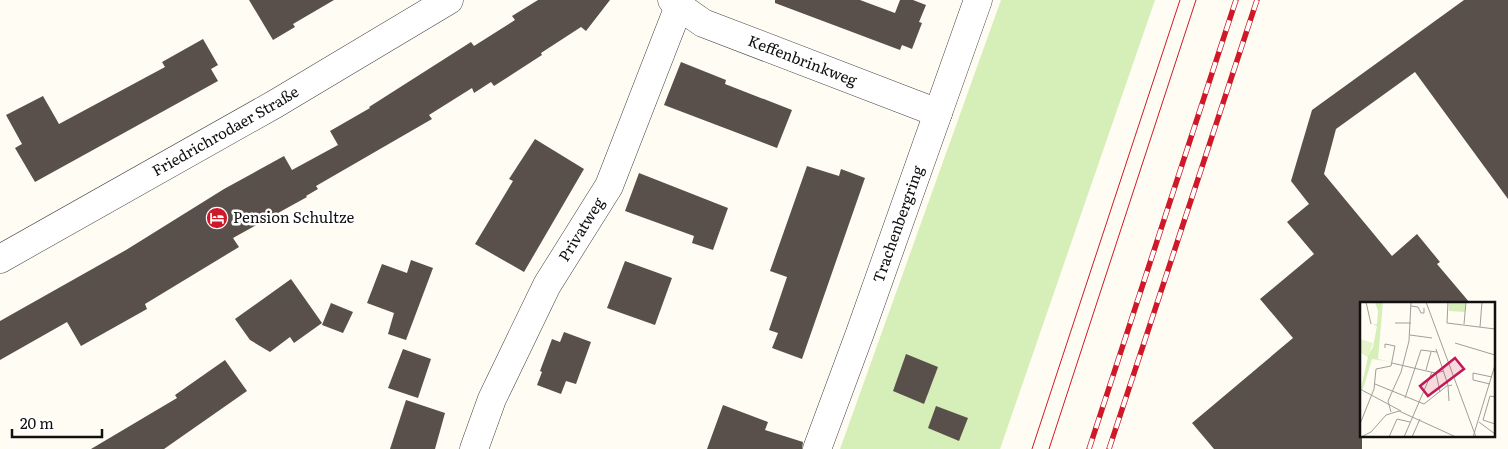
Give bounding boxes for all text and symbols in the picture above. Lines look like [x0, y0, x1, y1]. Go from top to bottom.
street label: Keffenbrinkweg [745, 28, 861, 91]
street label: Friedrichrodaer Straße [147, 79, 303, 181]
street label: Trachenbergring [866, 162, 929, 286]
street label: Privatweg [552, 192, 609, 265]
place label: Pension Schultze [233, 205, 354, 228]
hotel icon: Pension Schultze [205, 206, 229, 230]
inset map [1360, 302, 1496, 436]
scale bar [12, 406, 102, 438]
text: 20 m [20, 411, 54, 434]

